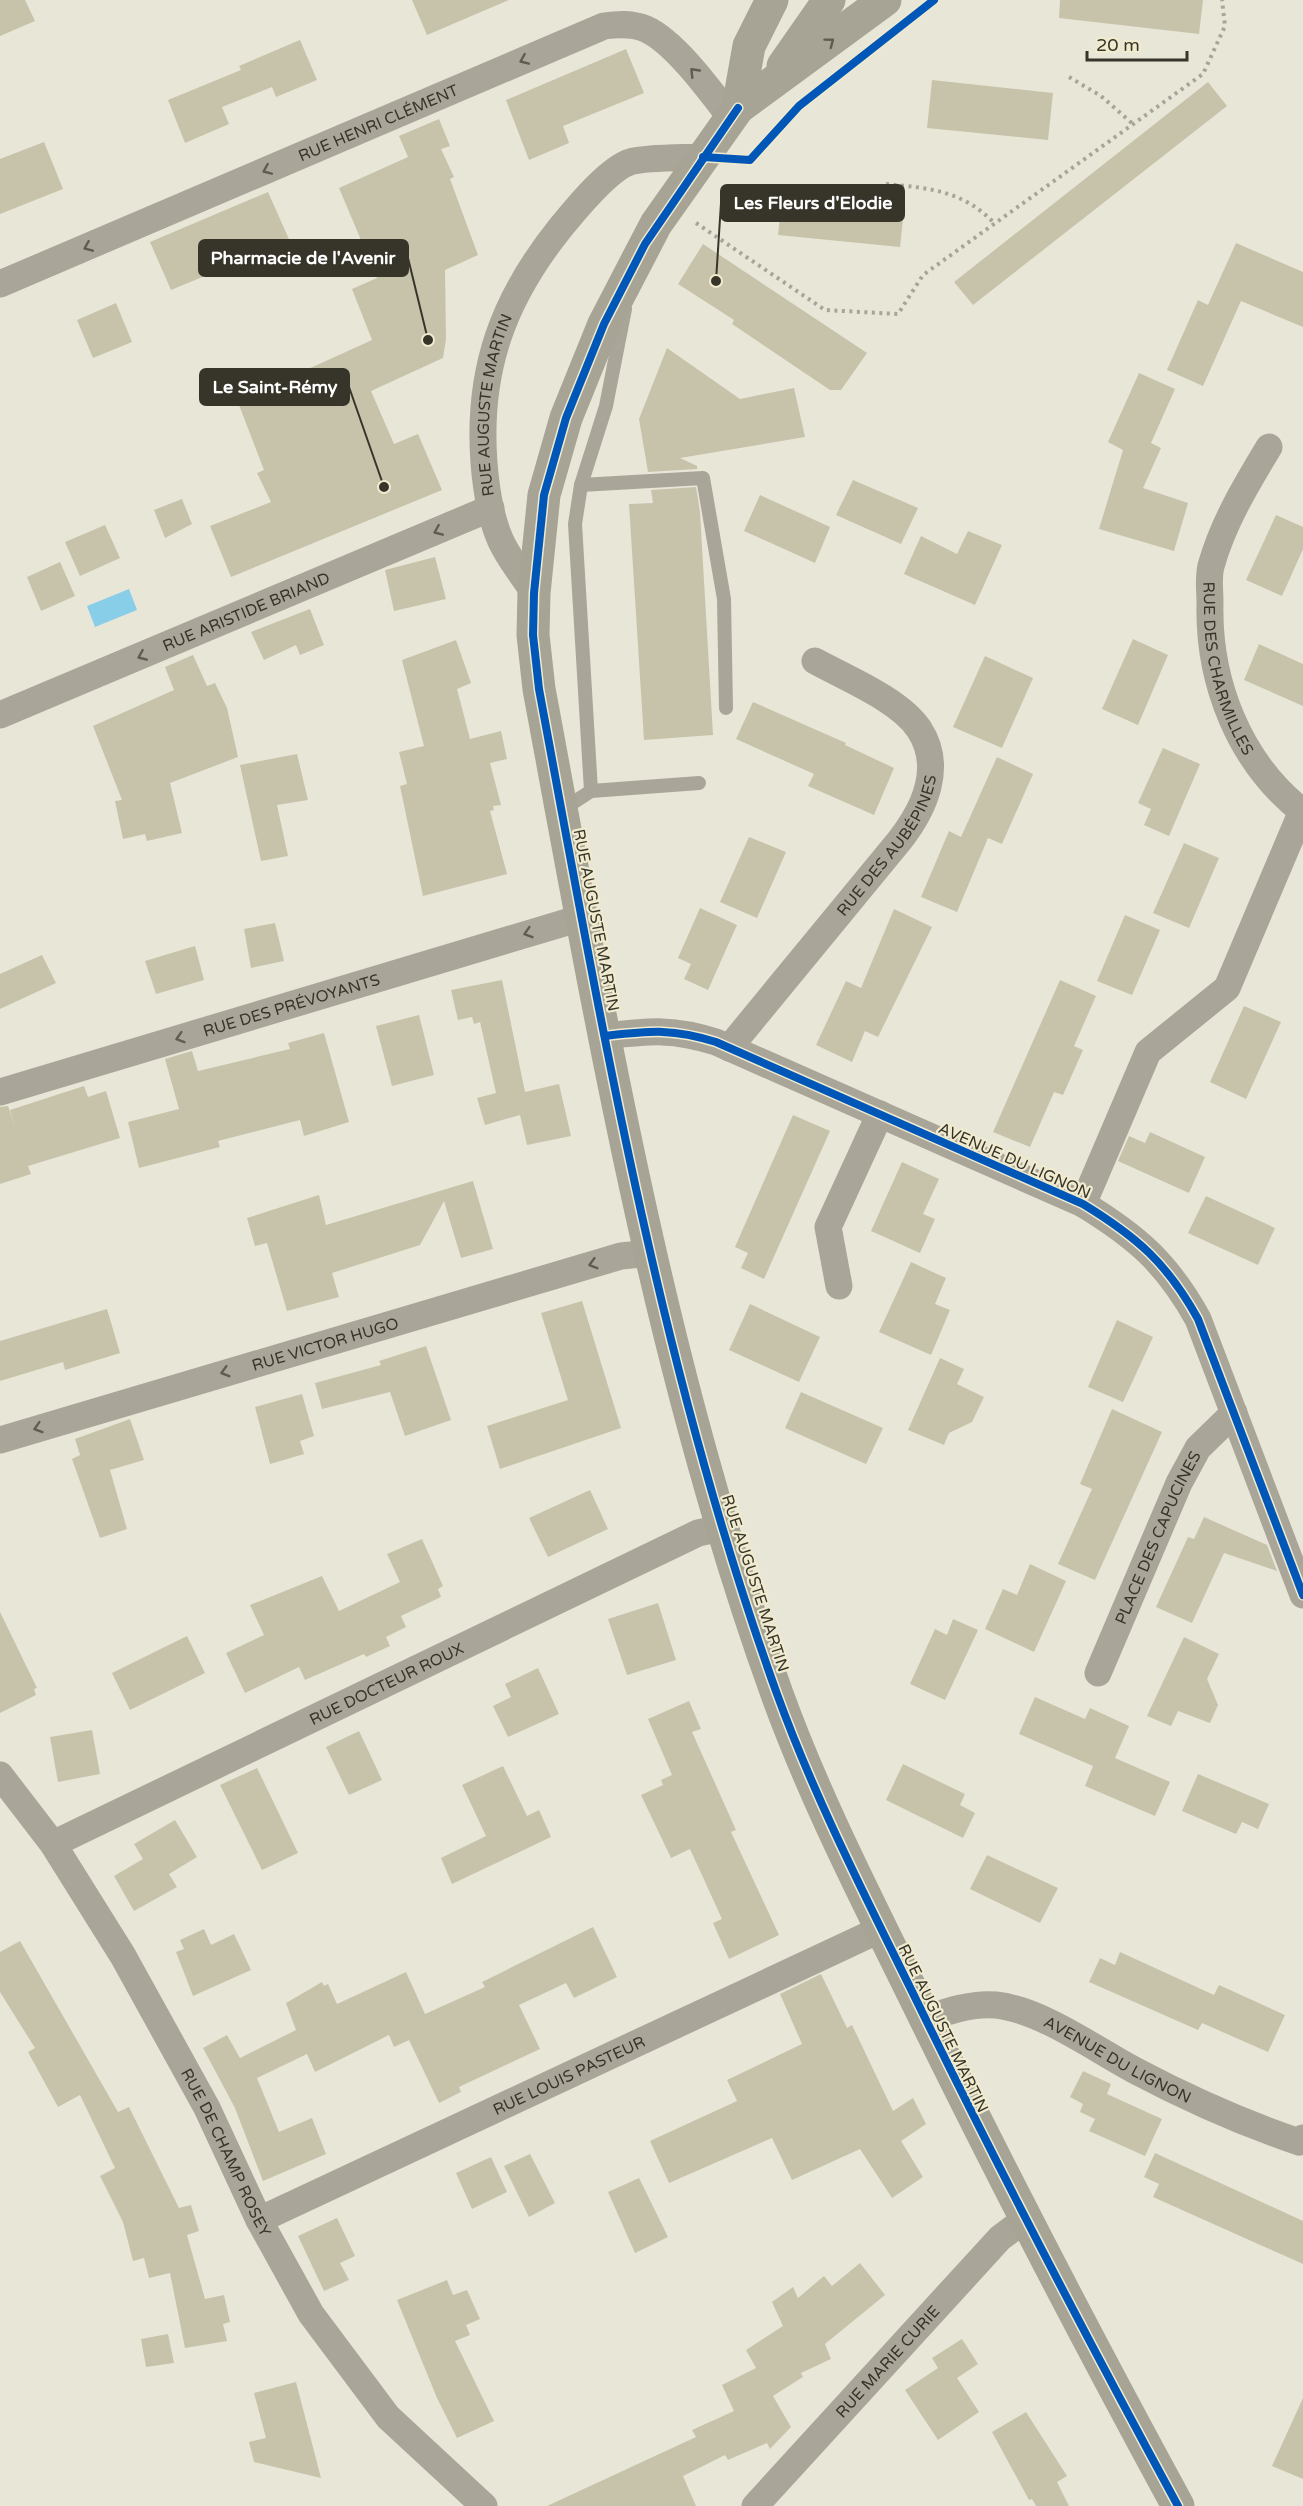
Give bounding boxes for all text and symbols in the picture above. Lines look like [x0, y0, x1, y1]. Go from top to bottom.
scale bar [1087, 24, 1188, 62]
text: 20 m [1096, 34, 1140, 56]
one-way arrow [823, 38, 834, 49]
one-way arrow [519, 53, 530, 65]
one-way arrow [690, 68, 701, 79]
street label: RUE HENRI CLÉMENT [295, 80, 462, 166]
one-way arrow [263, 163, 274, 175]
callout: Les Fleurs d'Elodie [721, 185, 904, 221]
text: Les Fleurs d'Elodie [734, 192, 892, 214]
one-way arrow [83, 240, 94, 252]
callout: Pharmacie de l'Avenir [199, 240, 408, 276]
text: Pharmacie de l'Avenir [211, 247, 397, 269]
street label: RUE AUGUSTE MARTIN [474, 311, 517, 498]
callout: Le Saint-Rémy [200, 369, 349, 405]
text: Le Saint-Rémy [213, 376, 338, 398]
one-way arrow [433, 524, 444, 536]
street label: RUE ARISTIDE BRIAND [160, 568, 333, 656]
street label: RUE DES CHARMILLES [1198, 581, 1258, 759]
one-way arrow [137, 649, 148, 661]
street label: RUE DES AUBÉPINES [833, 773, 941, 920]
street label: RUE AUGUSTE MARTIN [569, 827, 624, 1013]
one-way arrow [523, 926, 534, 938]
street label: RUE DES PRÉVOYANTS [201, 970, 382, 1042]
one-way arrow [175, 1031, 186, 1043]
street label: AVENUE DU LIGNON [935, 1118, 1094, 1204]
one-way arrow [589, 1257, 599, 1269]
street label: RUE VICTOR HUGO [250, 1313, 401, 1376]
one-way arrow [220, 1365, 231, 1377]
one-way arrow [33, 1421, 44, 1434]
street label: PLACE DES CAPUCINES [1111, 1448, 1206, 1628]
street label: RUE AUGUSTE MARTIN [717, 1492, 793, 1674]
street label: RUE DOCTEUR ROUX [306, 1638, 467, 1730]
street label: RUE AUGUSTE MARTIN [894, 1941, 993, 2116]
street label: AVENUE DU LIGNON [1040, 2012, 1194, 2108]
street label: RUE LOUIS PASTEUR [490, 2032, 648, 2120]
street label: RUE DE CHAMP ROSEY [176, 2065, 275, 2240]
street label: RUE MARIE CURIE [832, 2302, 944, 2422]

